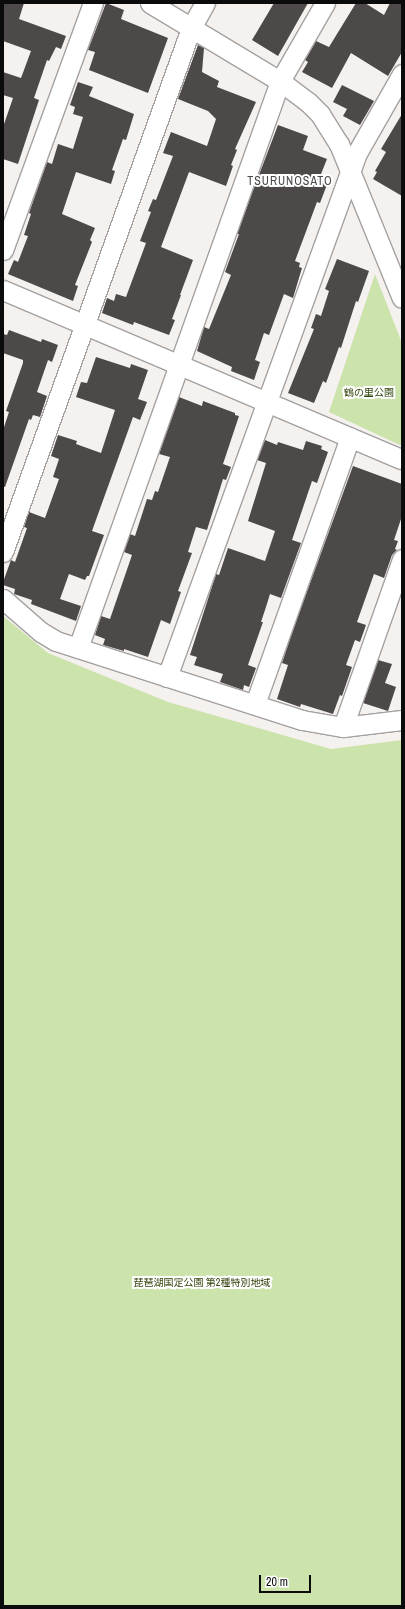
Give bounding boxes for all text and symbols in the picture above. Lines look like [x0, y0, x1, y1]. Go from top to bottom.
district label: TSURUNOSATO [247, 175, 333, 189]
park label: 鶴の里公園 [344, 387, 394, 399]
park label: 琵琶湖国定公園 第2種特別地域 [134, 1277, 270, 1289]
scale bar [261, 1567, 313, 1593]
text: 20 m [266, 1574, 288, 1590]

